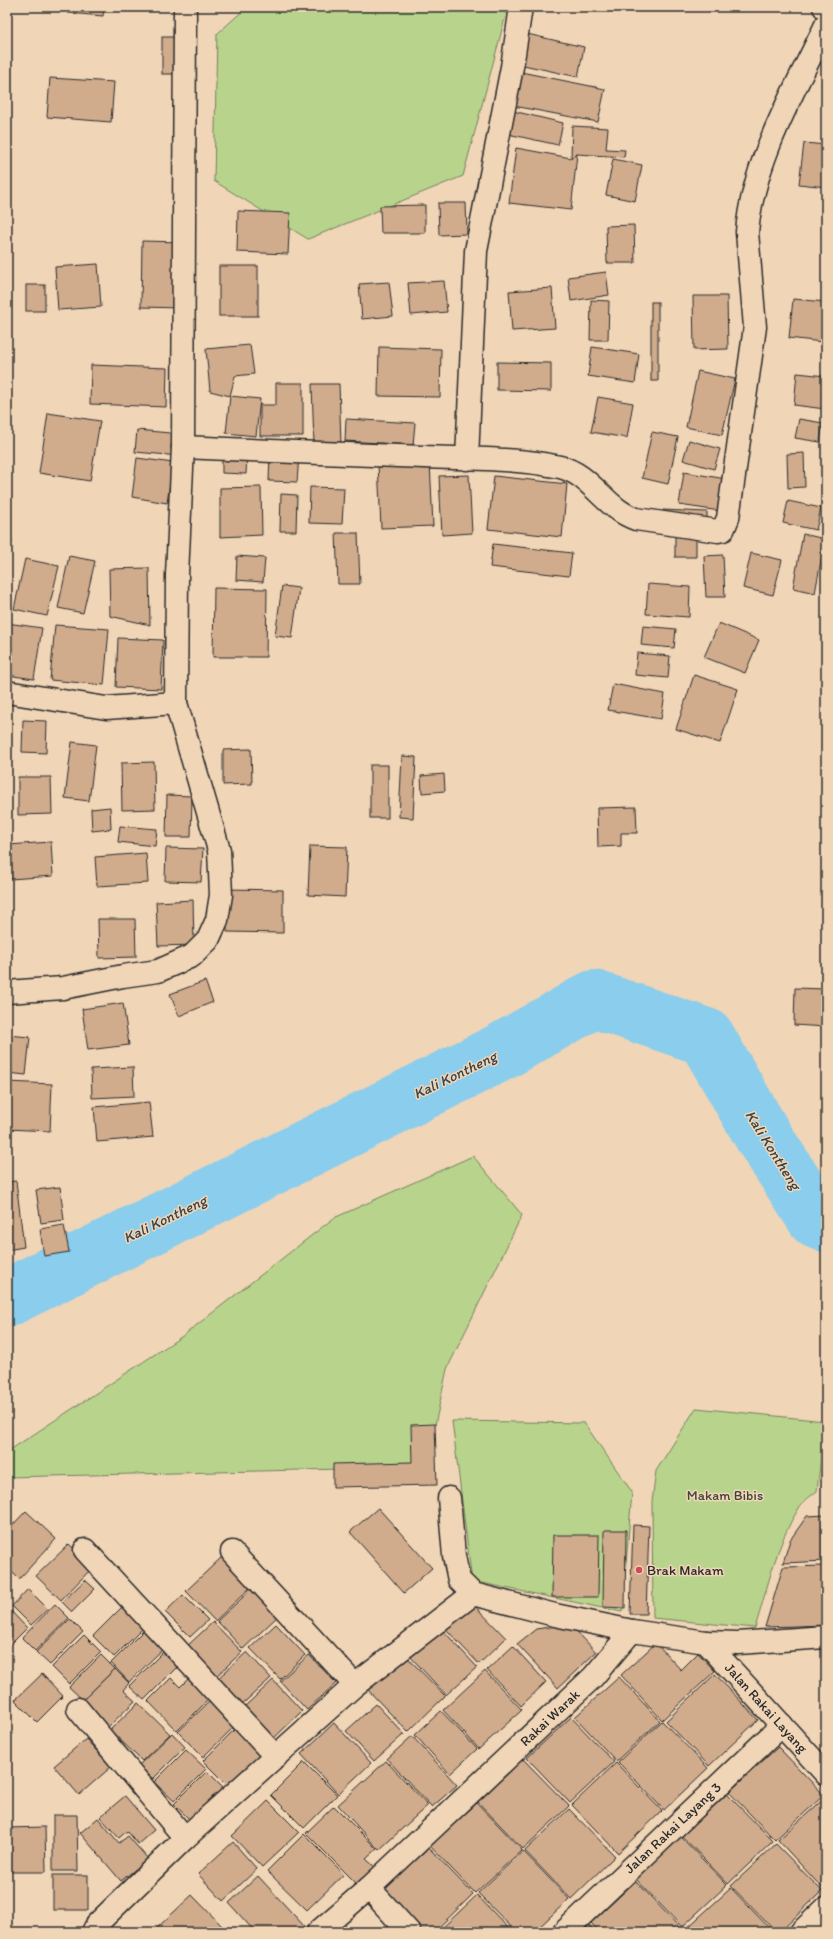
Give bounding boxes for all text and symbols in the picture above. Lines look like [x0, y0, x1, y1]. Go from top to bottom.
water label: Kali Kontheng [410, 1046, 502, 1103]
water label: Kali Kontheng [741, 1107, 806, 1195]
water label: Kali Kontheng [120, 1190, 212, 1247]
park label: Makam Bibis [687, 1487, 763, 1504]
place label: Brak Makam [647, 1562, 724, 1579]
marker: Brak Makam [634, 1565, 644, 1575]
street label: Jalan Rakai Layang [721, 1659, 811, 1757]
street label: Rakai Warak [517, 1686, 584, 1750]
street label: Jalan Rakai Layang 3 [621, 1779, 725, 1877]

